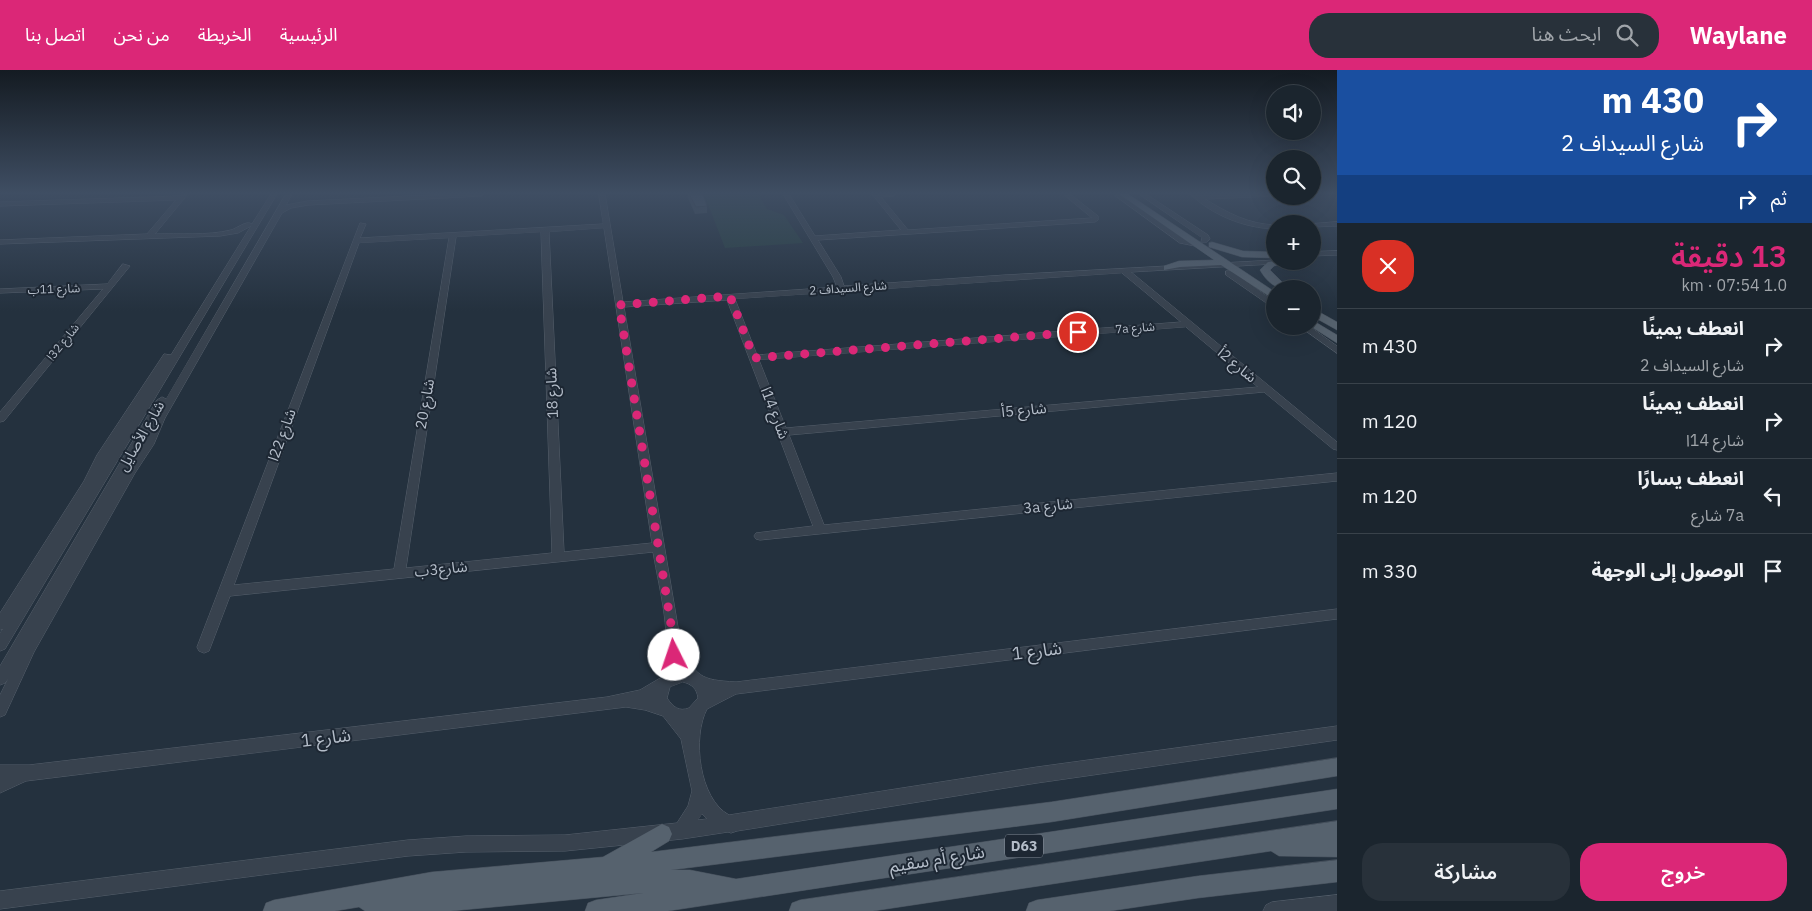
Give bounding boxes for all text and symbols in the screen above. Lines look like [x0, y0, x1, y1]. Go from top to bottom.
search box [1309, 13, 1659, 58]
text: Waylane [1689, 19, 1787, 51]
icon: search [1613, 21, 1641, 49]
text: ابحث هنا [1531, 22, 1601, 46]
text: اتصل بنا [25, 23, 85, 46]
text: من نحن [113, 23, 170, 46]
text: الخريطة [198, 23, 252, 46]
text: الرئيسية [280, 23, 338, 46]
text: 430 m [1601, 77, 1704, 123]
map controls [1266, 85, 1321, 335]
button: sound [1266, 85, 1321, 140]
icon: right [1722, 90, 1787, 155]
text: شارع السيداف 2 [1561, 128, 1704, 157]
button: search [1266, 150, 1321, 205]
icon: right [1733, 185, 1761, 213]
text: ثم [1771, 186, 1787, 210]
button: + [1266, 215, 1321, 270]
text: 13 دقيقة [1671, 236, 1787, 275]
button: close [1362, 240, 1414, 292]
text: 1.0 km · 07:54 [1681, 275, 1787, 295]
street label: شارع السيداف 2 [809, 277, 888, 300]
street label: شارع 11ب [27, 280, 81, 299]
button: − [1266, 280, 1321, 335]
pin [1057, 311, 1099, 353]
text: انعطف يمينًا [1642, 316, 1744, 340]
icon: arrive [1064, 318, 1092, 346]
street label: 7a شارع [1115, 319, 1156, 338]
street label: شارع 32ا [43, 320, 84, 365]
icon: right [1759, 332, 1787, 360]
text: 430 m [1362, 334, 1417, 358]
street label: شارع 2أ [1212, 343, 1261, 389]
text: شارع السيداف 2 [1640, 355, 1744, 375]
street label: شارع 18 [541, 367, 565, 419]
street label: شارع 20 [411, 377, 441, 431]
street label: شارع 14ا [754, 384, 794, 443]
text: انعطف يمينًا [1642, 391, 1744, 415]
street label: شارع الأصايل [113, 397, 171, 476]
street label: شارع 5أ [1000, 398, 1048, 424]
street label: شارع 22ا [263, 406, 303, 465]
icon: right [1759, 407, 1787, 435]
text: 120 m [1362, 409, 1417, 433]
text: شارع 14ا [1686, 430, 1744, 450]
text: انعطف يسارًا [1637, 466, 1744, 490]
icon: left [1759, 482, 1787, 510]
text: 120 m [1362, 484, 1417, 508]
street label: 3a شارع [1022, 493, 1074, 521]
text: 7a شارع [1691, 505, 1744, 525]
street label: شارع3ب [414, 556, 469, 584]
icon: arrive [1759, 557, 1787, 585]
text: الوصول إلى الوجهة [1592, 558, 1744, 582]
text: 330 m [1362, 559, 1417, 583]
position arrow [647, 628, 699, 680]
street label: شارع 1 [1011, 636, 1064, 668]
street label: شارع 1 [300, 723, 353, 755]
road number: D63 [1005, 834, 1043, 858]
street label: شارع أم سقيم [888, 840, 987, 880]
button: مشاركة [1362, 843, 1570, 901]
button: خروج [1580, 843, 1787, 901]

